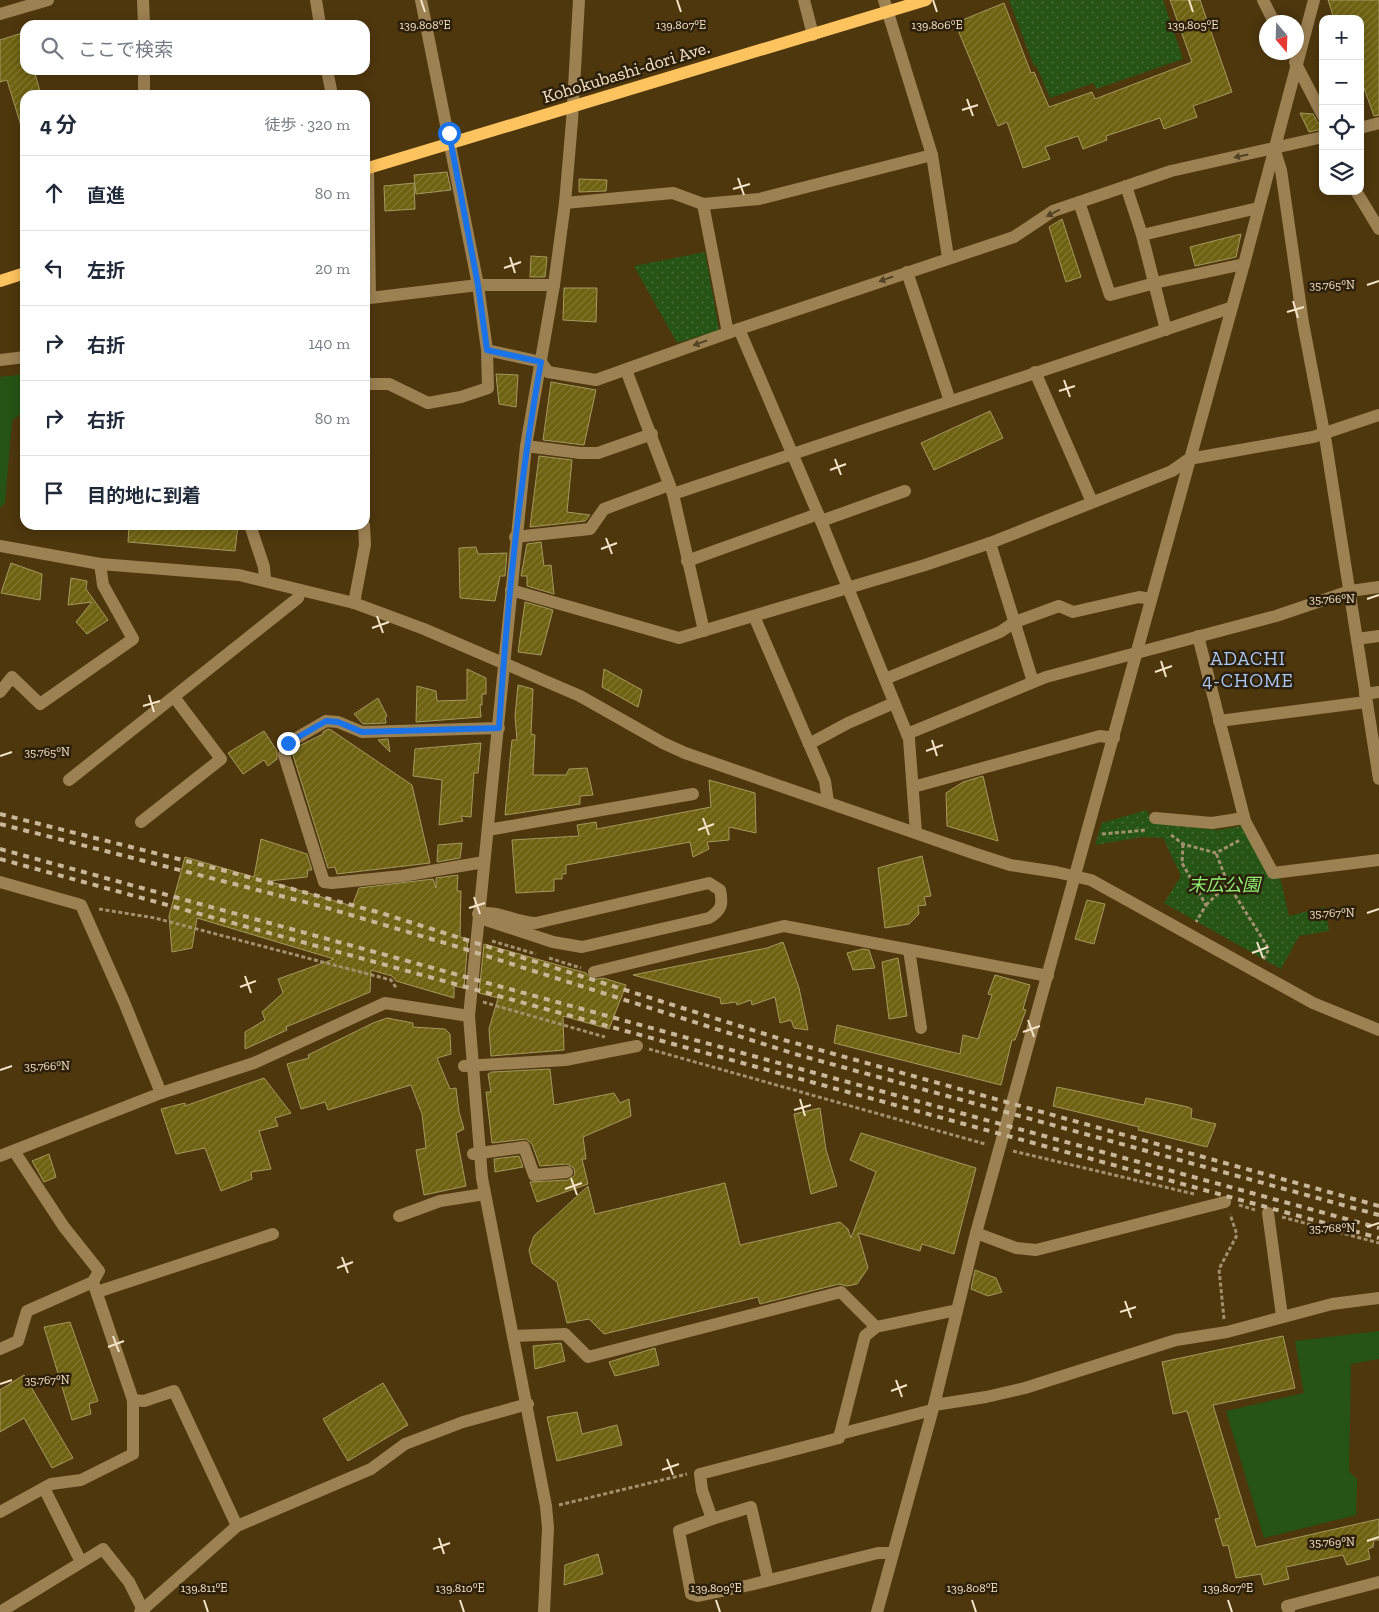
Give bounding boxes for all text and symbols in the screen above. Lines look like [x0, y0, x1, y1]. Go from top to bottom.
north arrow [1259, 15, 1304, 60]
map controls [1319, 15, 1364, 195]
button: + [1319, 15, 1364, 60]
text: 139.808°E [399, 18, 451, 32]
text: 139.807°E [656, 18, 706, 32]
text: 139.806°E [912, 18, 962, 32]
text: 139.805°E [1168, 18, 1218, 32]
search box [20, 20, 370, 75]
icon: search [38, 34, 66, 62]
street label: Kohokubashi-dori Ave. [540, 36, 712, 108]
text: ここで検索 [78, 38, 173, 61]
button: − [1319, 60, 1364, 105]
button: locate [1319, 105, 1364, 150]
text: 4 分 [40, 112, 77, 137]
text: 徒歩 · 320 m [265, 115, 350, 134]
route start [438, 122, 461, 145]
button: layers [1319, 150, 1364, 195]
one-way arrow [1233, 152, 1249, 160]
icon: ahead [40, 179, 68, 207]
text: 直進 [87, 184, 125, 207]
text: 80 m [315, 184, 350, 203]
one-way arrow [1045, 209, 1060, 217]
icon: left [40, 254, 68, 282]
text: 左折 [87, 259, 125, 282]
text: 20 m [315, 259, 350, 278]
one-way arrow [879, 275, 894, 283]
text: 35.765°N [1309, 278, 1355, 292]
icon: right [40, 329, 68, 357]
text: 右折 [87, 334, 125, 357]
text: 140 m [309, 334, 350, 353]
one-way arrow [692, 340, 707, 347]
icon: right [40, 404, 68, 432]
text: 右折 [87, 409, 125, 432]
text: 80 m [315, 409, 350, 428]
icon: arrive [40, 479, 68, 507]
text: 目的地に到着 [87, 484, 201, 507]
text: 35.766°N [1309, 592, 1355, 606]
district label: ADACHI 4-CHOME [1202, 647, 1294, 692]
route end [277, 732, 300, 755]
text: 35.765°N [24, 745, 70, 759]
park label: 末広公園 [1188, 874, 1263, 896]
text: 35.767°N [1309, 906, 1355, 920]
text: 35.766°N [24, 1059, 70, 1073]
text: 35.768°N [1309, 1221, 1355, 1235]
text: 35.767°N [24, 1373, 70, 1387]
text: 35.769°N [1309, 1535, 1355, 1549]
text: 139.811°E [181, 1581, 227, 1595]
text: 139.810°E [435, 1581, 485, 1595]
text: 139.809°E [691, 1581, 741, 1595]
text: 139.808°E [946, 1581, 998, 1595]
text: 139.807°E [1203, 1581, 1253, 1595]

